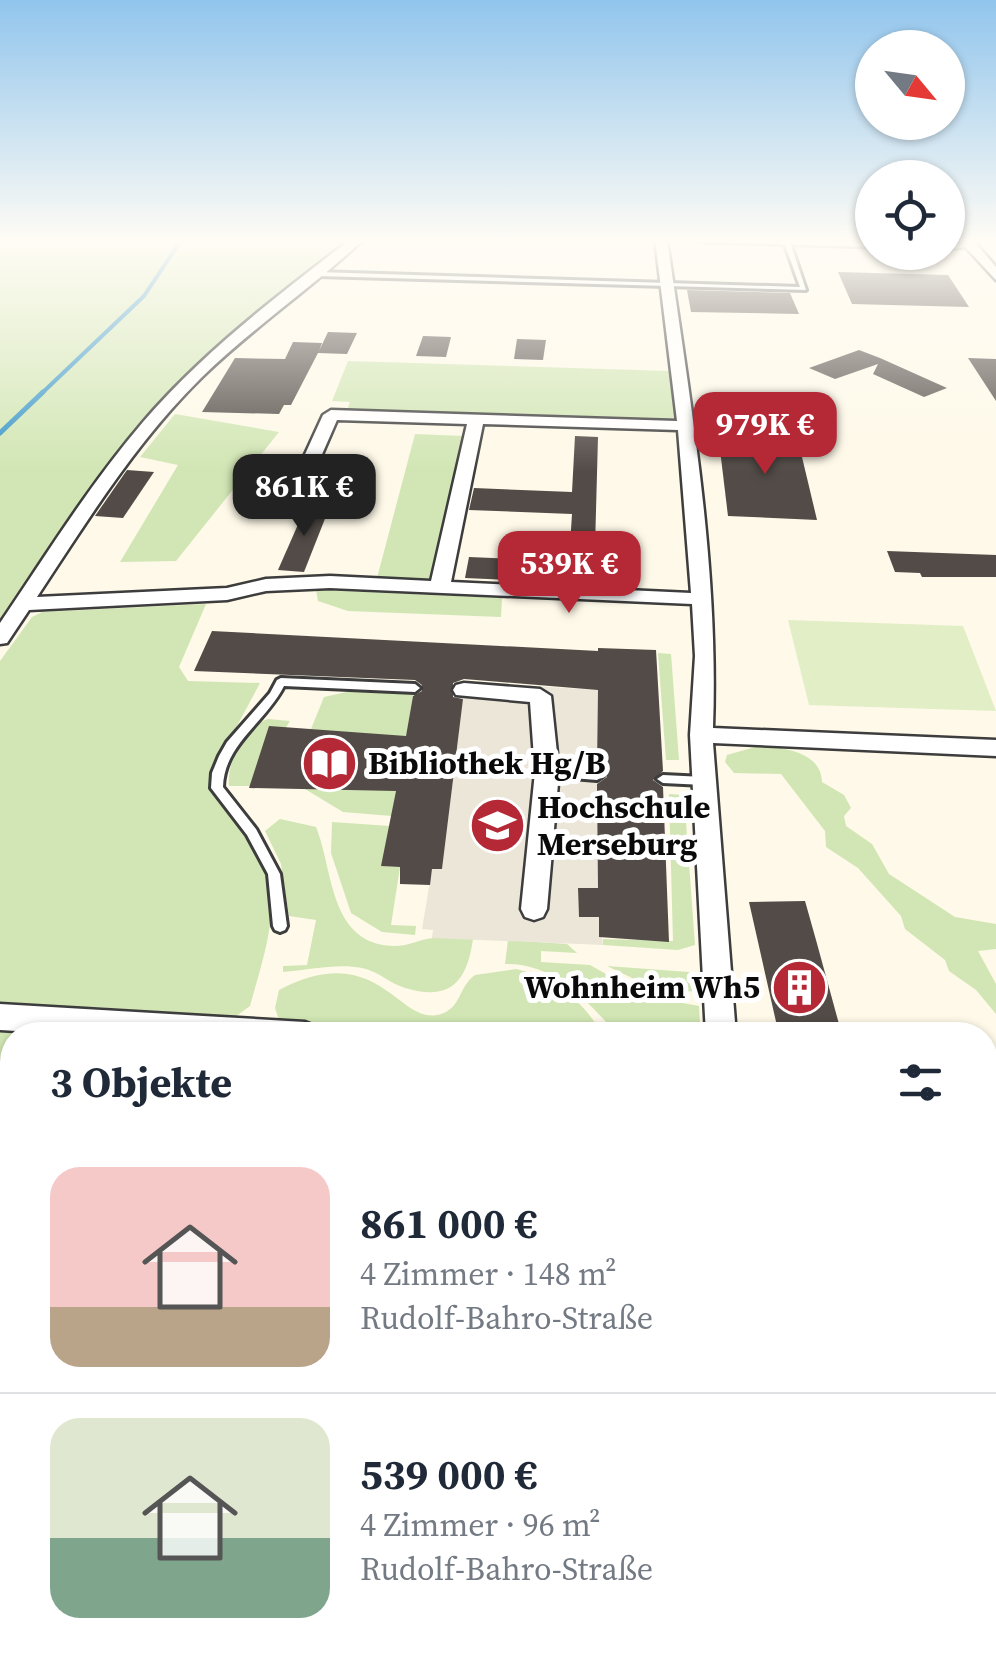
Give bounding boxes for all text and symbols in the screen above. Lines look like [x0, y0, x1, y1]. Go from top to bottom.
north arrow [855, 30, 965, 140]
map controls [855, 30, 965, 270]
button: locate [855, 160, 965, 270]
pin: 979K € [684, 392, 846, 477]
text: 979K € [716, 402, 814, 446]
pin: 861K € [223, 454, 385, 539]
text: 861K € [255, 464, 353, 508]
pin: 539K € [488, 531, 650, 616]
text: 539K € [520, 541, 618, 585]
library icon: Bibliothek Hg/B [299, 733, 359, 793]
place label: Bibliothek Hg/B [368, 741, 606, 785]
place label: Hochschule Merseburg [537, 785, 711, 866]
school or university icon: Hochschule Merseburg [468, 795, 528, 855]
building icon: Wohnheim Wh5 [769, 957, 829, 1017]
place label: Wohnheim Wh5 [524, 965, 760, 1009]
text: 3 Objekte [50, 1053, 232, 1111]
icon: filters [893, 1055, 948, 1110]
text: 861 000 € [360, 1194, 537, 1252]
icon: home [130, 1207, 250, 1327]
text: 4 Zimmer · 148 m² [360, 1252, 617, 1296]
text: Rudolf-Bahro-Straße [360, 1296, 653, 1340]
text: 539 000 € [360, 1445, 537, 1503]
icon: home [130, 1458, 250, 1578]
text: 4 Zimmer · 96 m² [360, 1503, 601, 1547]
text: Rudolf-Bahro-Straße [360, 1547, 653, 1591]

